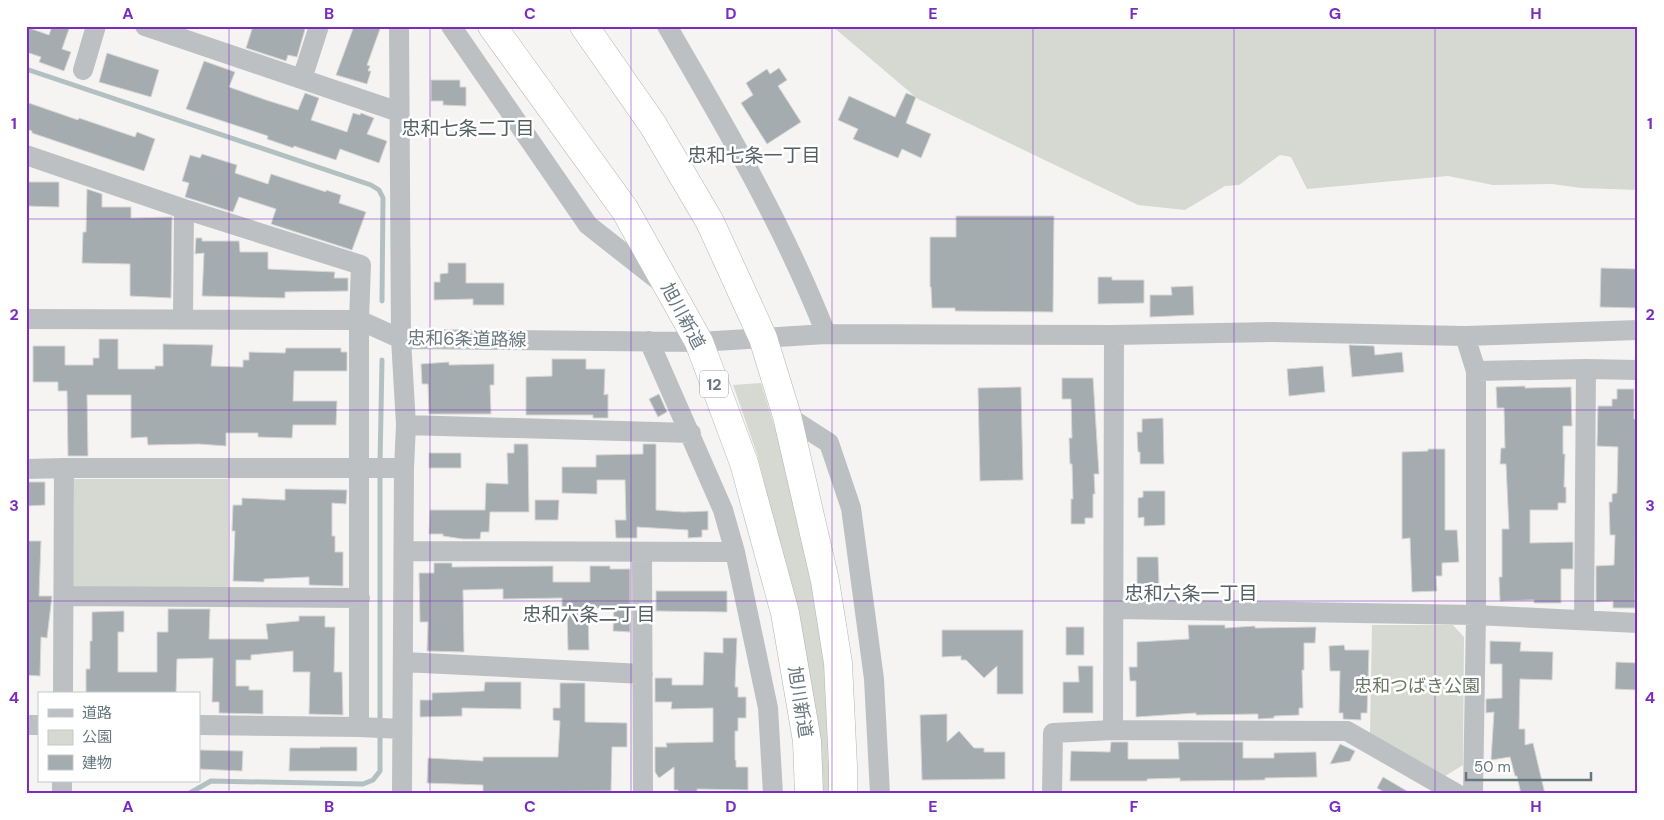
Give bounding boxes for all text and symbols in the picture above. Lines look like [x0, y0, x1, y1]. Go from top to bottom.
text: A [122, 3, 134, 24]
text: B [324, 3, 334, 24]
text: C [524, 3, 536, 24]
text: D [725, 3, 737, 24]
text: E [928, 3, 938, 24]
text: F [1130, 3, 1139, 24]
text: G [1329, 3, 1341, 24]
text: H [1530, 3, 1542, 24]
text: 1 [11, 113, 17, 134]
text: 1 [1647, 113, 1653, 134]
district label: 忠和七条二丁目 [401, 116, 535, 141]
district label: 忠和七条一丁目 [687, 143, 821, 168]
street label: 旭川新道 [656, 279, 710, 353]
text: 2 [9, 304, 19, 325]
text: 2 [1645, 304, 1655, 325]
street label: 忠和6条道路線 [407, 326, 527, 352]
road number: 12 [700, 370, 728, 398]
text: 3 [9, 495, 19, 516]
text: 3 [1645, 495, 1655, 516]
district label: 忠和六条一丁目 [1124, 581, 1258, 606]
district label: 忠和六条二丁目 [522, 602, 656, 627]
street label: 旭川新道 [783, 665, 817, 739]
park label: 忠和つばき公園 [1354, 674, 1480, 698]
text: 4 [9, 687, 19, 708]
text: 4 [1645, 687, 1655, 708]
legend [38, 692, 200, 782]
text: 道路 [82, 703, 112, 723]
text: 公園 [82, 727, 112, 747]
scale bar [1466, 750, 1592, 782]
text: 建物 [82, 753, 112, 773]
text: 50 m [1474, 757, 1511, 777]
text: A [122, 796, 134, 817]
text: B [324, 796, 334, 817]
text: C [524, 796, 536, 817]
text: D [725, 796, 737, 817]
text: E [928, 796, 938, 817]
text: F [1130, 796, 1139, 817]
text: G [1329, 796, 1341, 817]
text: H [1530, 796, 1542, 817]

